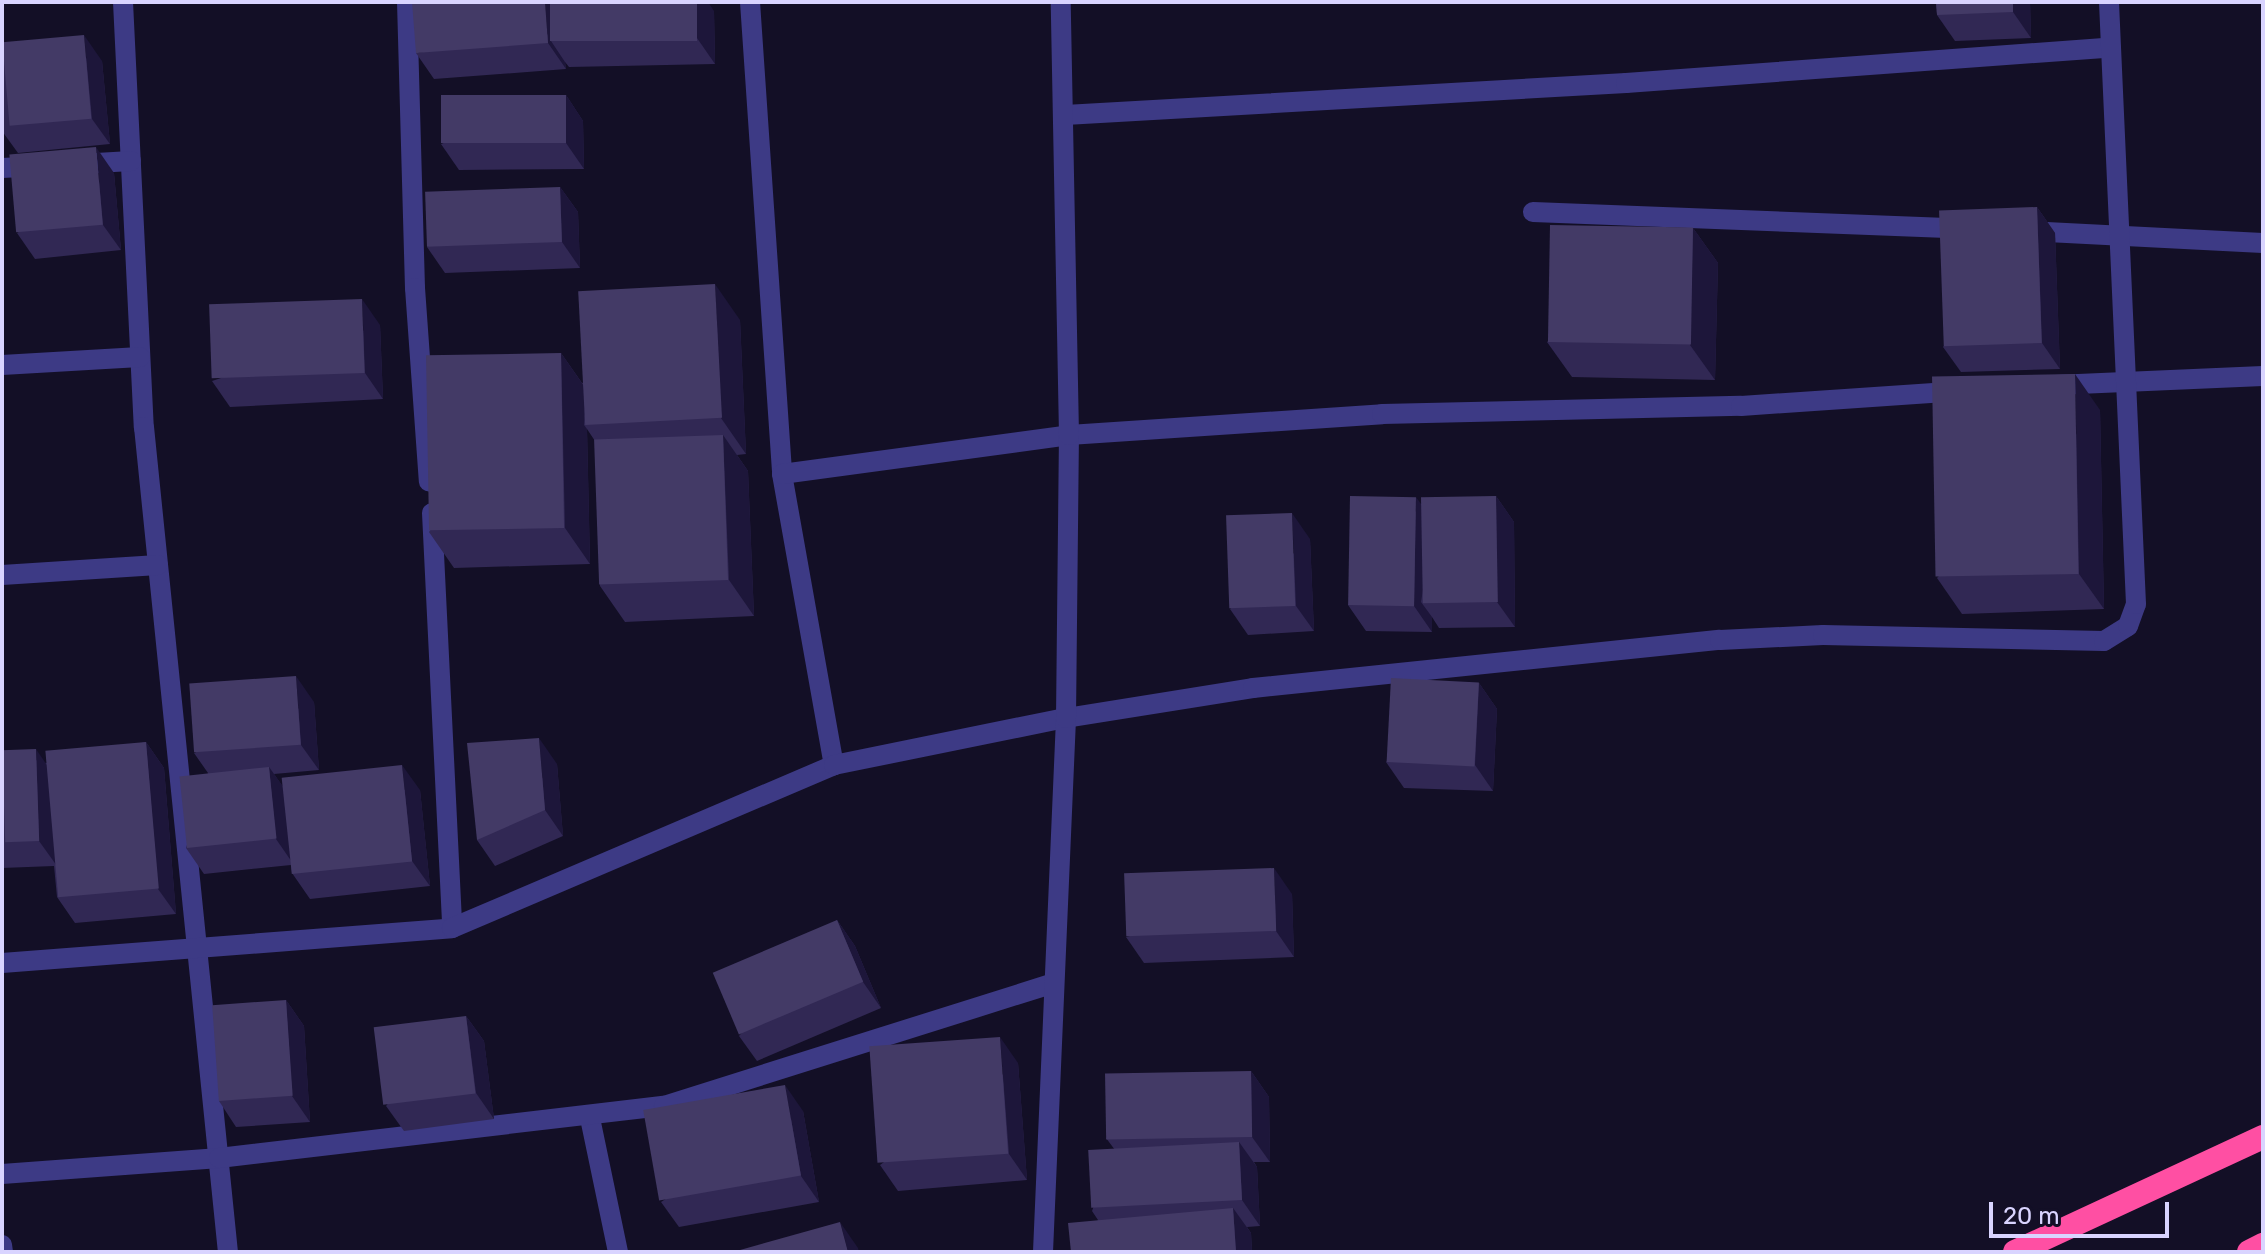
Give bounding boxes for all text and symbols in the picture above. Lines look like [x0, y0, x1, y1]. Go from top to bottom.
scale bar [1993, 1186, 2173, 1236]
text: 20 m [2003, 1202, 2060, 1230]

